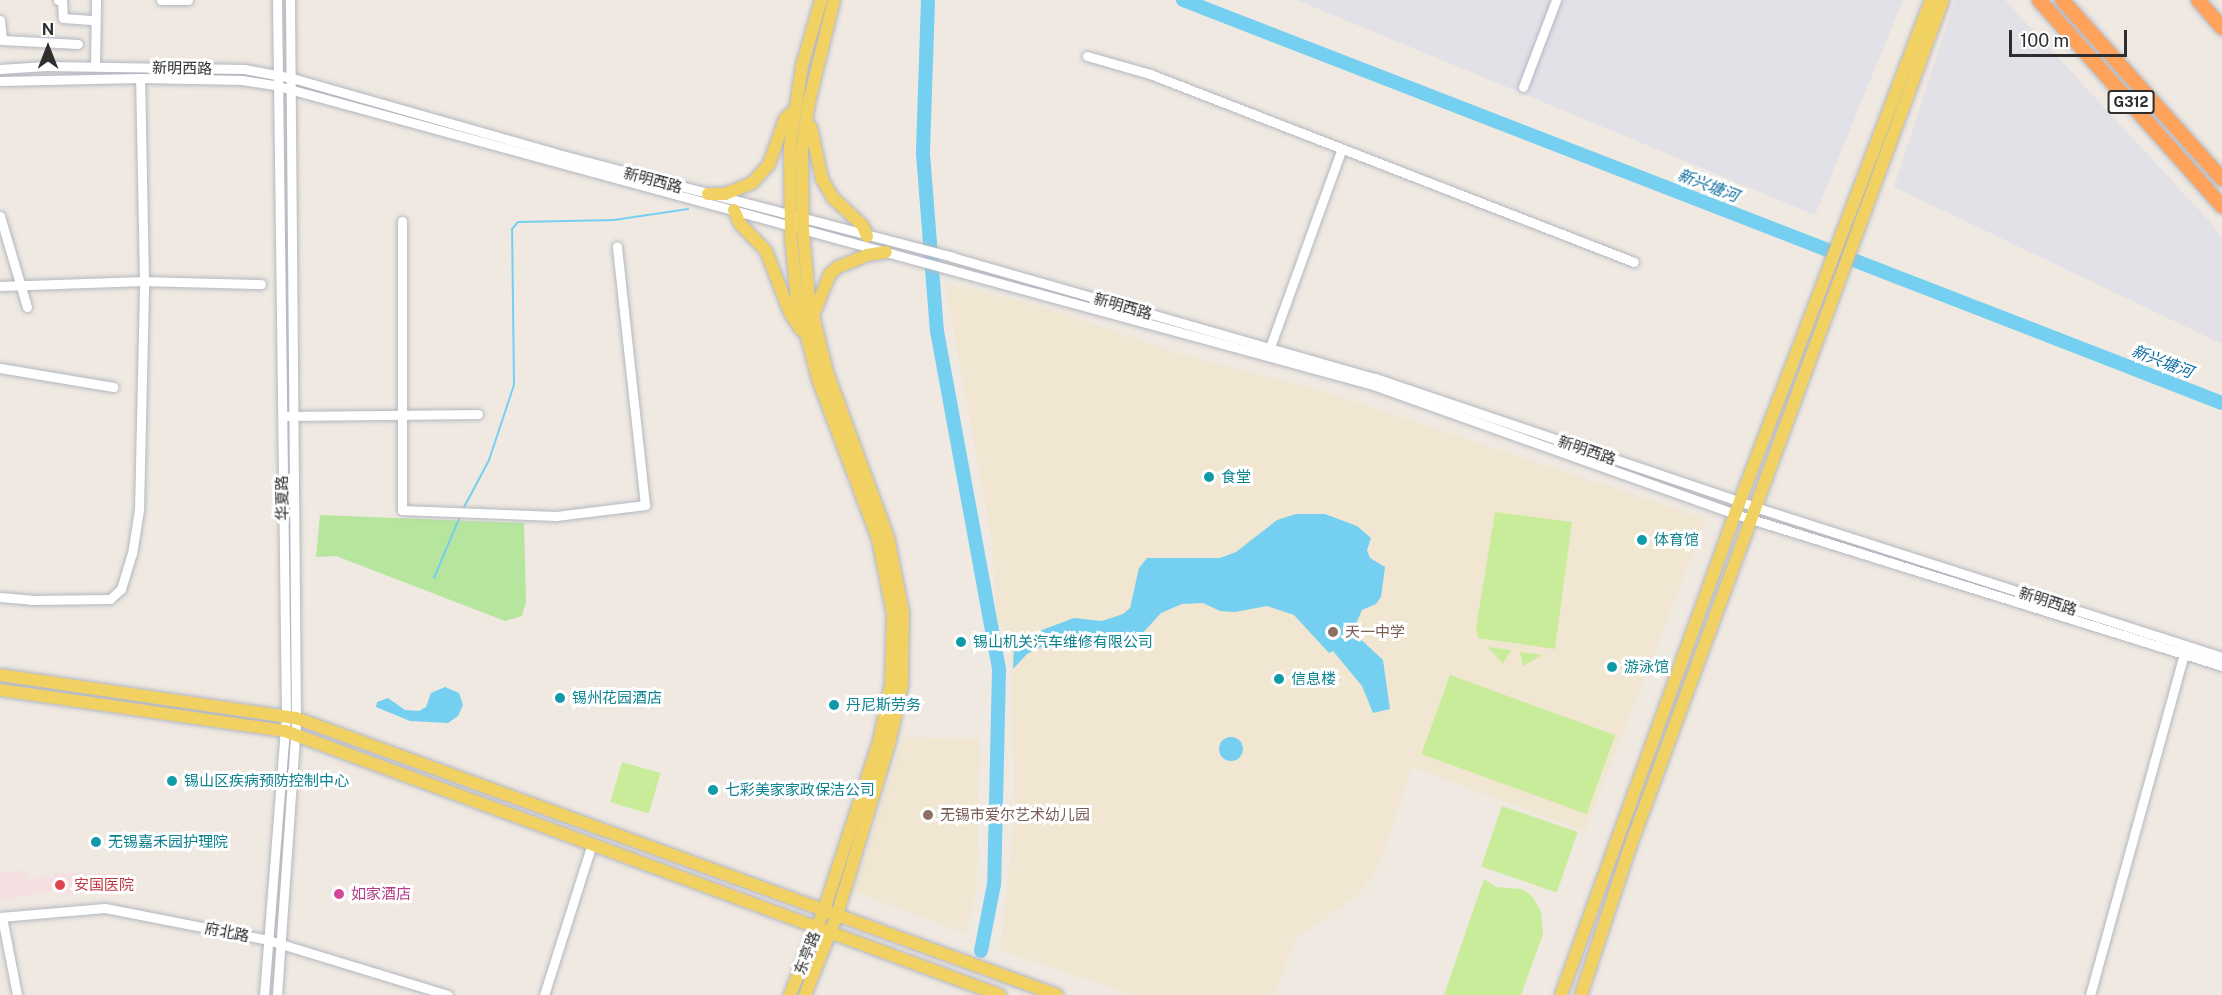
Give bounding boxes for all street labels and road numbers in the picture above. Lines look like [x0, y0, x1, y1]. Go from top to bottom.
street label: 新明西路 [152, 58, 212, 78]
road number: G312 [2107, 91, 2155, 113]
street label: 新明西路 [622, 164, 684, 196]
street label: 新明西路 [1092, 289, 1154, 323]
street label: 新明西路 [1556, 432, 1618, 468]
street label: 华夏路 [273, 475, 291, 521]
street label: 新明西路 [2017, 583, 2079, 619]
street label: 府北路 [203, 919, 251, 945]
street label: 东亭路 [791, 929, 823, 977]

